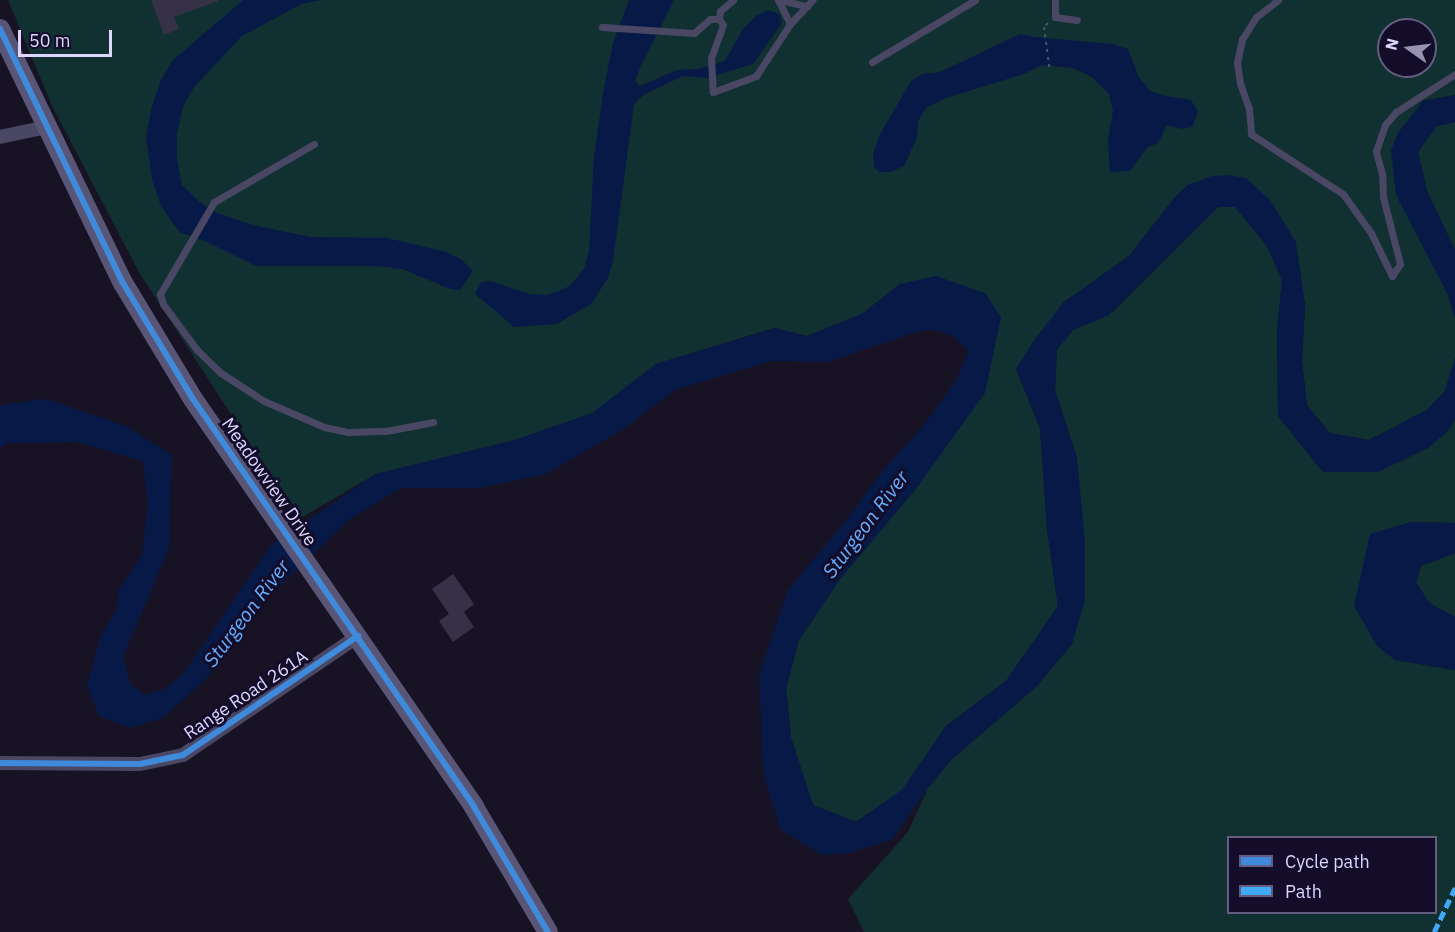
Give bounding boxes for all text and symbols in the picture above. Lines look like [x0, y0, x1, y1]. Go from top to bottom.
scale bar [21, 18, 116, 56]
north arrow [1377, 18, 1437, 78]
text: 50 m [29, 29, 71, 52]
text: N [1380, 36, 1403, 52]
street label: Meadowview Drive [217, 414, 321, 550]
water label: Sturgeon River [817, 466, 913, 582]
water label: Sturgeon River [198, 555, 294, 671]
street label: Range Road 261A [180, 646, 312, 744]
legend [1227, 836, 1437, 914]
text: Cycle path [1285, 850, 1370, 873]
text: Path [1285, 880, 1322, 903]

